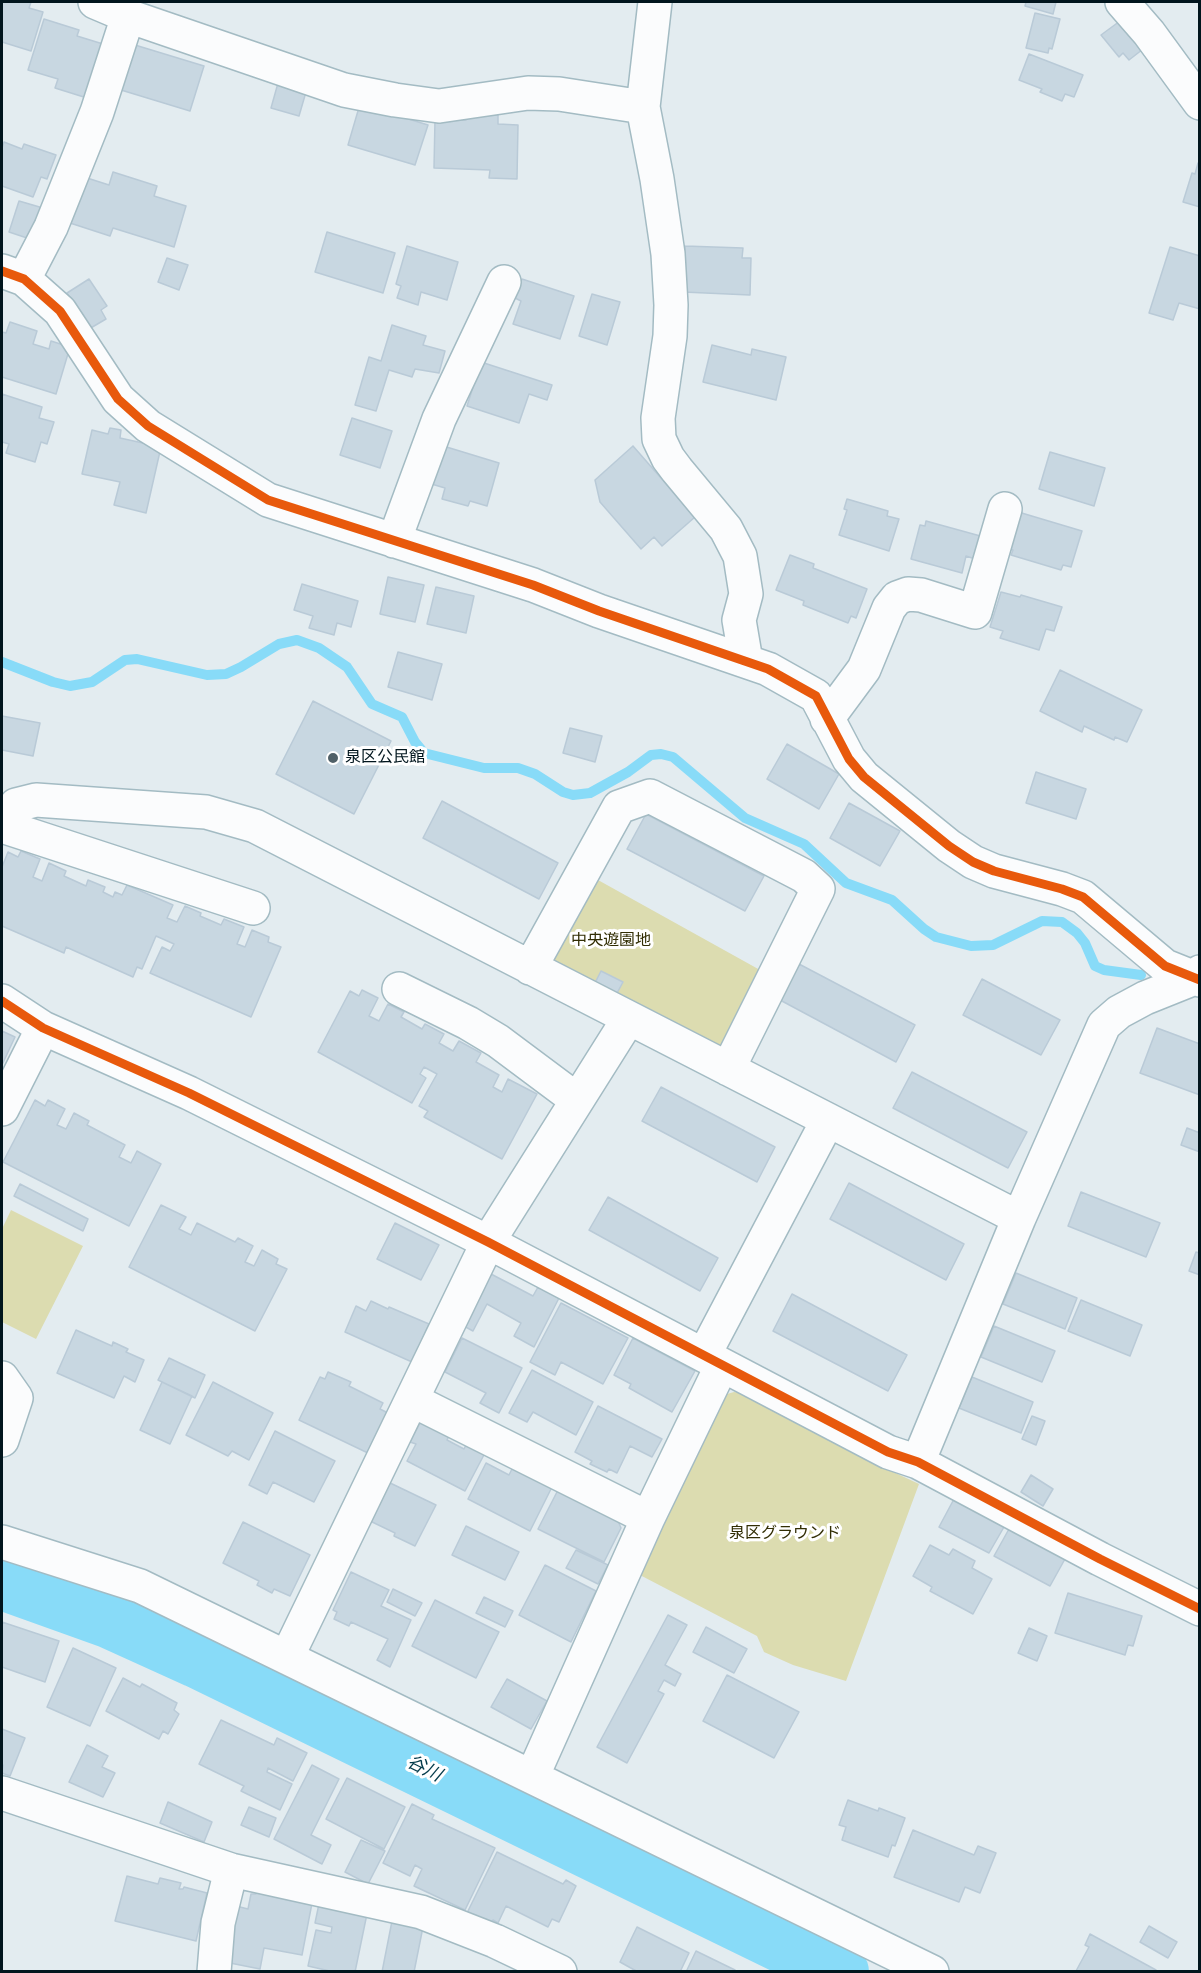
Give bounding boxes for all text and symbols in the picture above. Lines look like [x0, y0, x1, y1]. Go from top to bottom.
place label: 泉区公民館 [345, 748, 425, 768]
marker: 泉区公民館 [326, 751, 340, 765]
park label: 中央遊園地 [571, 931, 651, 951]
park label: 泉区グラウンド [729, 1524, 841, 1544]
water label: 谷川 [403, 1751, 445, 1787]

